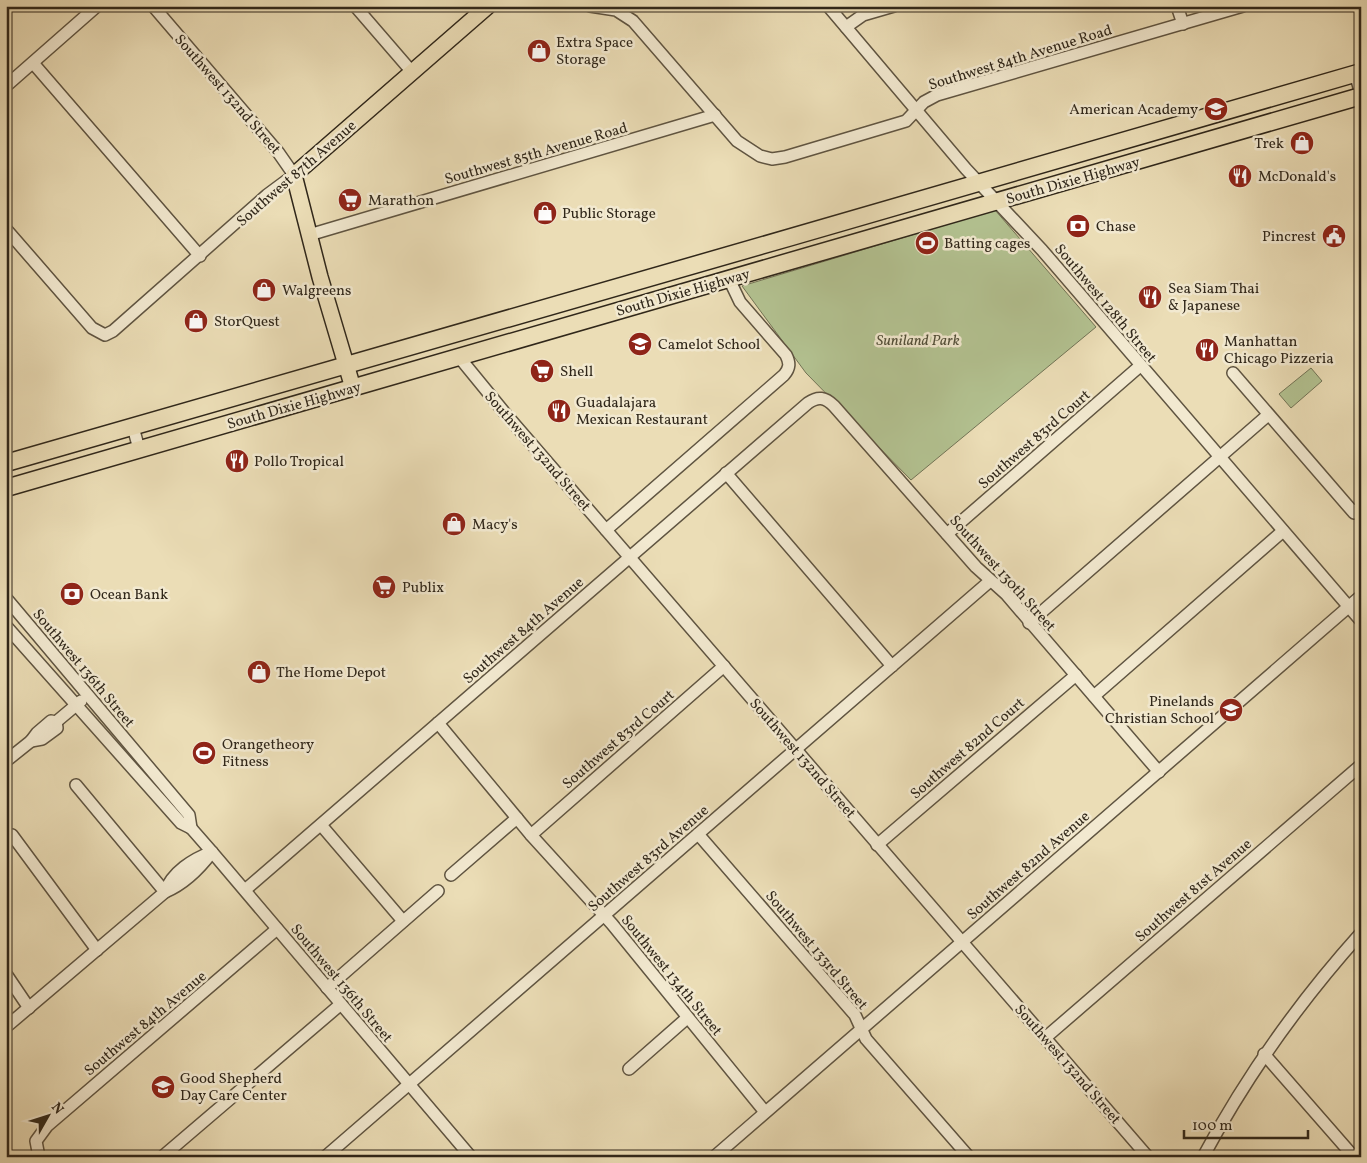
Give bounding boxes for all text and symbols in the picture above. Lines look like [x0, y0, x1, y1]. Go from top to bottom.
street label: Southwest 84th Avenue Road [926, 20, 1115, 96]
street label: Southwest 132nd Street [169, 30, 285, 160]
place label: Extra Space Storage [556, 33, 633, 71]
shop icon: Extra Space Storage [526, 38, 552, 64]
school or university icon: American Academy [1203, 96, 1229, 122]
place label: American Academy [1069, 100, 1198, 121]
street label: Southwest 87th Avenue [232, 116, 362, 232]
street label: Southwest 85th Avenue Road [442, 118, 630, 191]
shop icon: Trek [1289, 130, 1315, 156]
place label: Trek [1254, 134, 1284, 155]
street label: South Dixie Highway [1004, 152, 1143, 211]
restaurant icon: McDonald's [1227, 163, 1253, 189]
place label: McDonald's [1258, 167, 1336, 188]
supermarket icon: Marathon [337, 187, 363, 213]
place label: Marathon [368, 191, 434, 212]
shop icon: Public Storage [532, 200, 558, 226]
place label: Public Storage [562, 204, 656, 225]
bank icon: Chase [1065, 213, 1091, 239]
place label: Chase [1096, 217, 1136, 238]
public building icon: Pincrest [1321, 223, 1347, 249]
place label: Pincrest [1262, 227, 1316, 248]
sports icon: Batting cages [914, 230, 940, 256]
place label: Batting cages [944, 234, 1030, 255]
street label: Southwest 128th Street [1049, 240, 1161, 368]
street label: South Dixie Highway [614, 264, 753, 323]
shop icon: Walgreens [251, 277, 277, 303]
place label: Sea Siam Thai & Japanese [1168, 279, 1259, 317]
place label: Walgreens [282, 281, 352, 302]
restaurant icon: Sea Siam Thai & Japanese [1137, 284, 1163, 310]
shop icon: StorQuest [183, 308, 209, 334]
place label: StorQuest [214, 312, 280, 333]
school or university icon: Camelot School [627, 331, 653, 357]
park label: Suniland Park [876, 331, 960, 352]
place label: Manhattan Chicago Pizzeria [1224, 332, 1334, 370]
place label: Camelot School [658, 335, 760, 356]
restaurant icon: Manhattan Chicago Pizzeria [1194, 337, 1220, 363]
supermarket icon: Shell [529, 358, 555, 384]
place label: Shell [560, 362, 593, 383]
street label: South Dixie Highway [225, 377, 364, 436]
street label: Southwest 83rd Court [974, 385, 1096, 495]
street label: Southwest 132nd Street [479, 387, 595, 517]
place label: Guadalajara Mexican Restaurant [576, 393, 708, 431]
restaurant icon: Guadalajara Mexican Restaurant [546, 398, 572, 424]
restaurant icon: Pollo Tropical [224, 448, 250, 474]
place label: Pollo Tropical [254, 452, 344, 473]
shop icon: Macy's [441, 511, 467, 537]
street label: Southwest 130th Street [944, 511, 1060, 637]
place label: Macy's [472, 515, 518, 536]
street label: Southwest 84th Avenue [459, 573, 589, 690]
supermarket icon: Publix [371, 574, 397, 600]
place label: Publix [402, 578, 444, 599]
bank icon: Ocean Bank [59, 581, 85, 607]
place label: Ocean Bank [90, 585, 168, 606]
street label: Southwest 136th Street [27, 605, 139, 733]
shop icon: The Home Depot [246, 659, 272, 685]
place label: The Home Depot [276, 663, 386, 684]
street label: Southwest 83rd Court [558, 685, 680, 795]
place label: Pinelands Christian School [1105, 692, 1214, 730]
street label: Southwest 82nd Court [906, 693, 1030, 805]
street label: Southwest 132nd Street [744, 694, 860, 824]
school or university icon: Pinelands Christian School [1218, 697, 1244, 723]
place label: Orangetheory Fitness [222, 735, 314, 773]
sports icon: Orangetheory Fitness [191, 740, 217, 766]
street label: Southwest 83rd Avenue [584, 801, 714, 917]
street label: Southwest 82nd Avenue [963, 807, 1095, 925]
street label: Southwest 81st Avenue [1131, 834, 1257, 948]
street label: Southwest 133rd Street [760, 887, 872, 1015]
street label: Southwest 134th Street [615, 911, 726, 1041]
street label: Southwest 136th Street [285, 920, 397, 1048]
street label: Southwest 84th Avenue [80, 967, 212, 1082]
street label: Southwest 132nd Street [1009, 1000, 1125, 1130]
place label: Good Shepherd Day Care Center [180, 1069, 287, 1107]
school or university icon: Good Shepherd Day Care Center [150, 1074, 176, 1100]
north arrow [22, 1090, 72, 1140]
text: N [46, 1099, 68, 1119]
scale bar [1184, 1108, 1308, 1140]
text: 100 m [1192, 1116, 1232, 1137]

